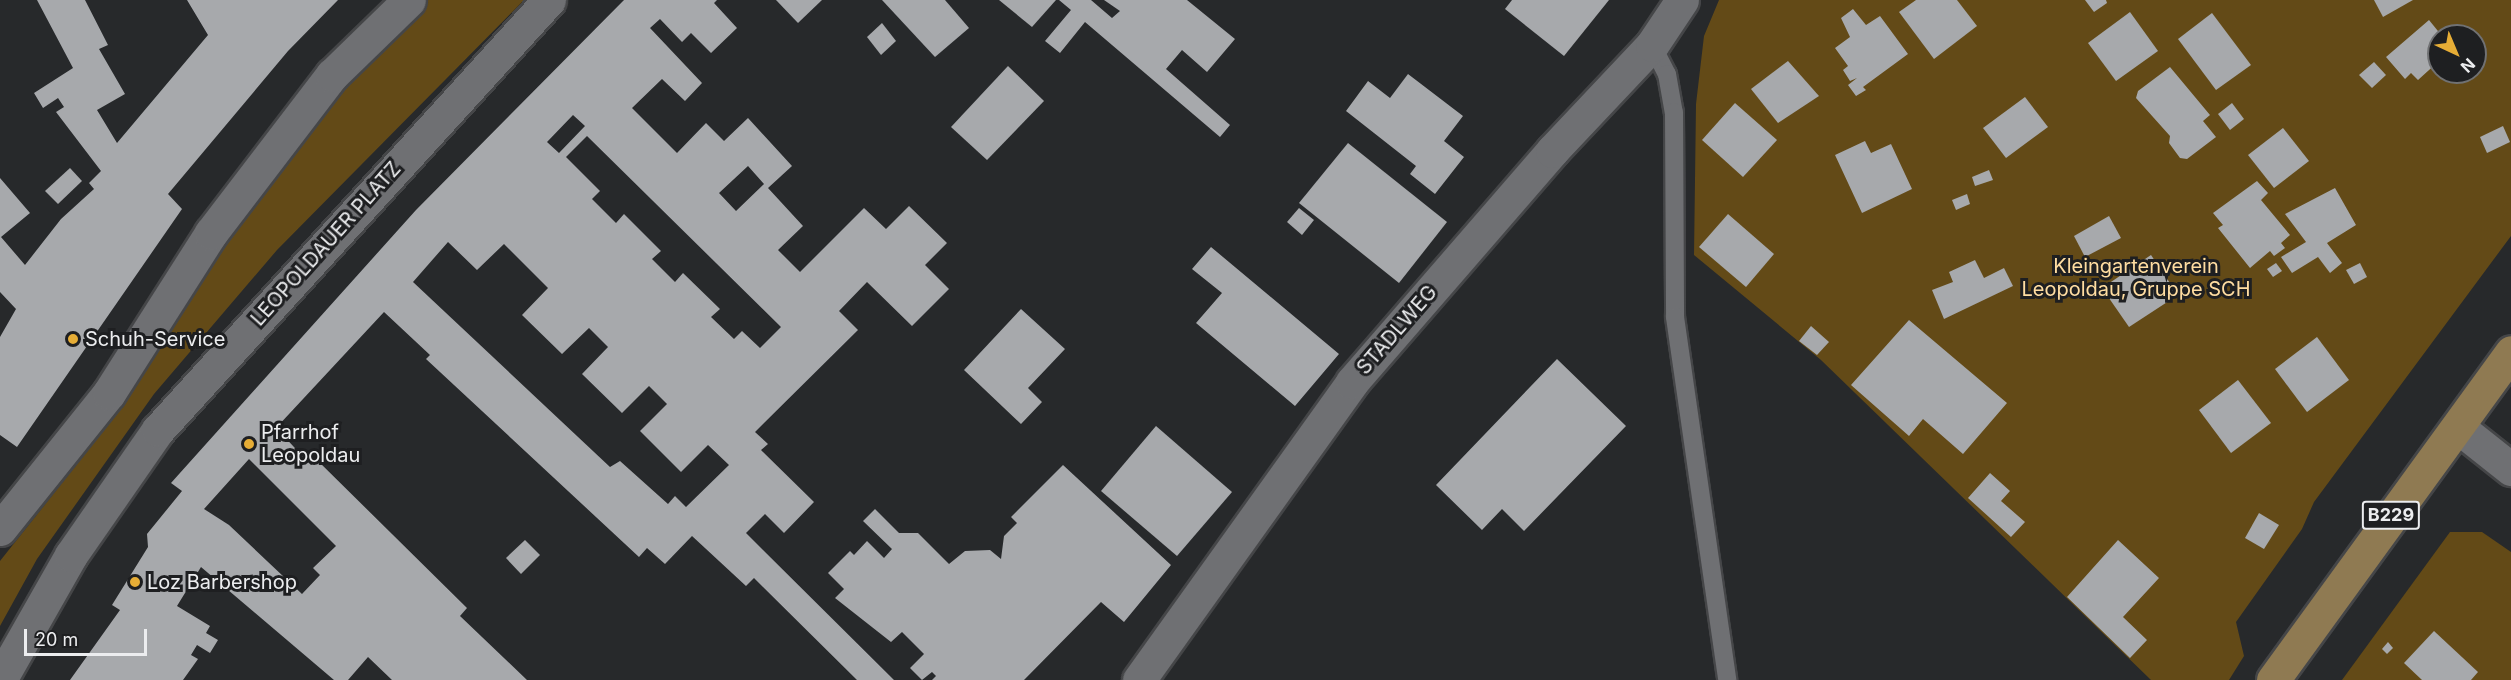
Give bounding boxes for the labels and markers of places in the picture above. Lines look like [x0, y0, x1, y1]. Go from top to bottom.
place label: Schuh-Service [85, 327, 225, 351]
marker: Schuh-Service [66, 332, 80, 346]
place label: Pfarrhof Leopoldau [261, 420, 360, 467]
marker: Pfarrhof Leopoldau [242, 437, 256, 451]
place label: Loz Barbershop [147, 570, 297, 594]
marker: Loz Barbershop [128, 575, 142, 589]

